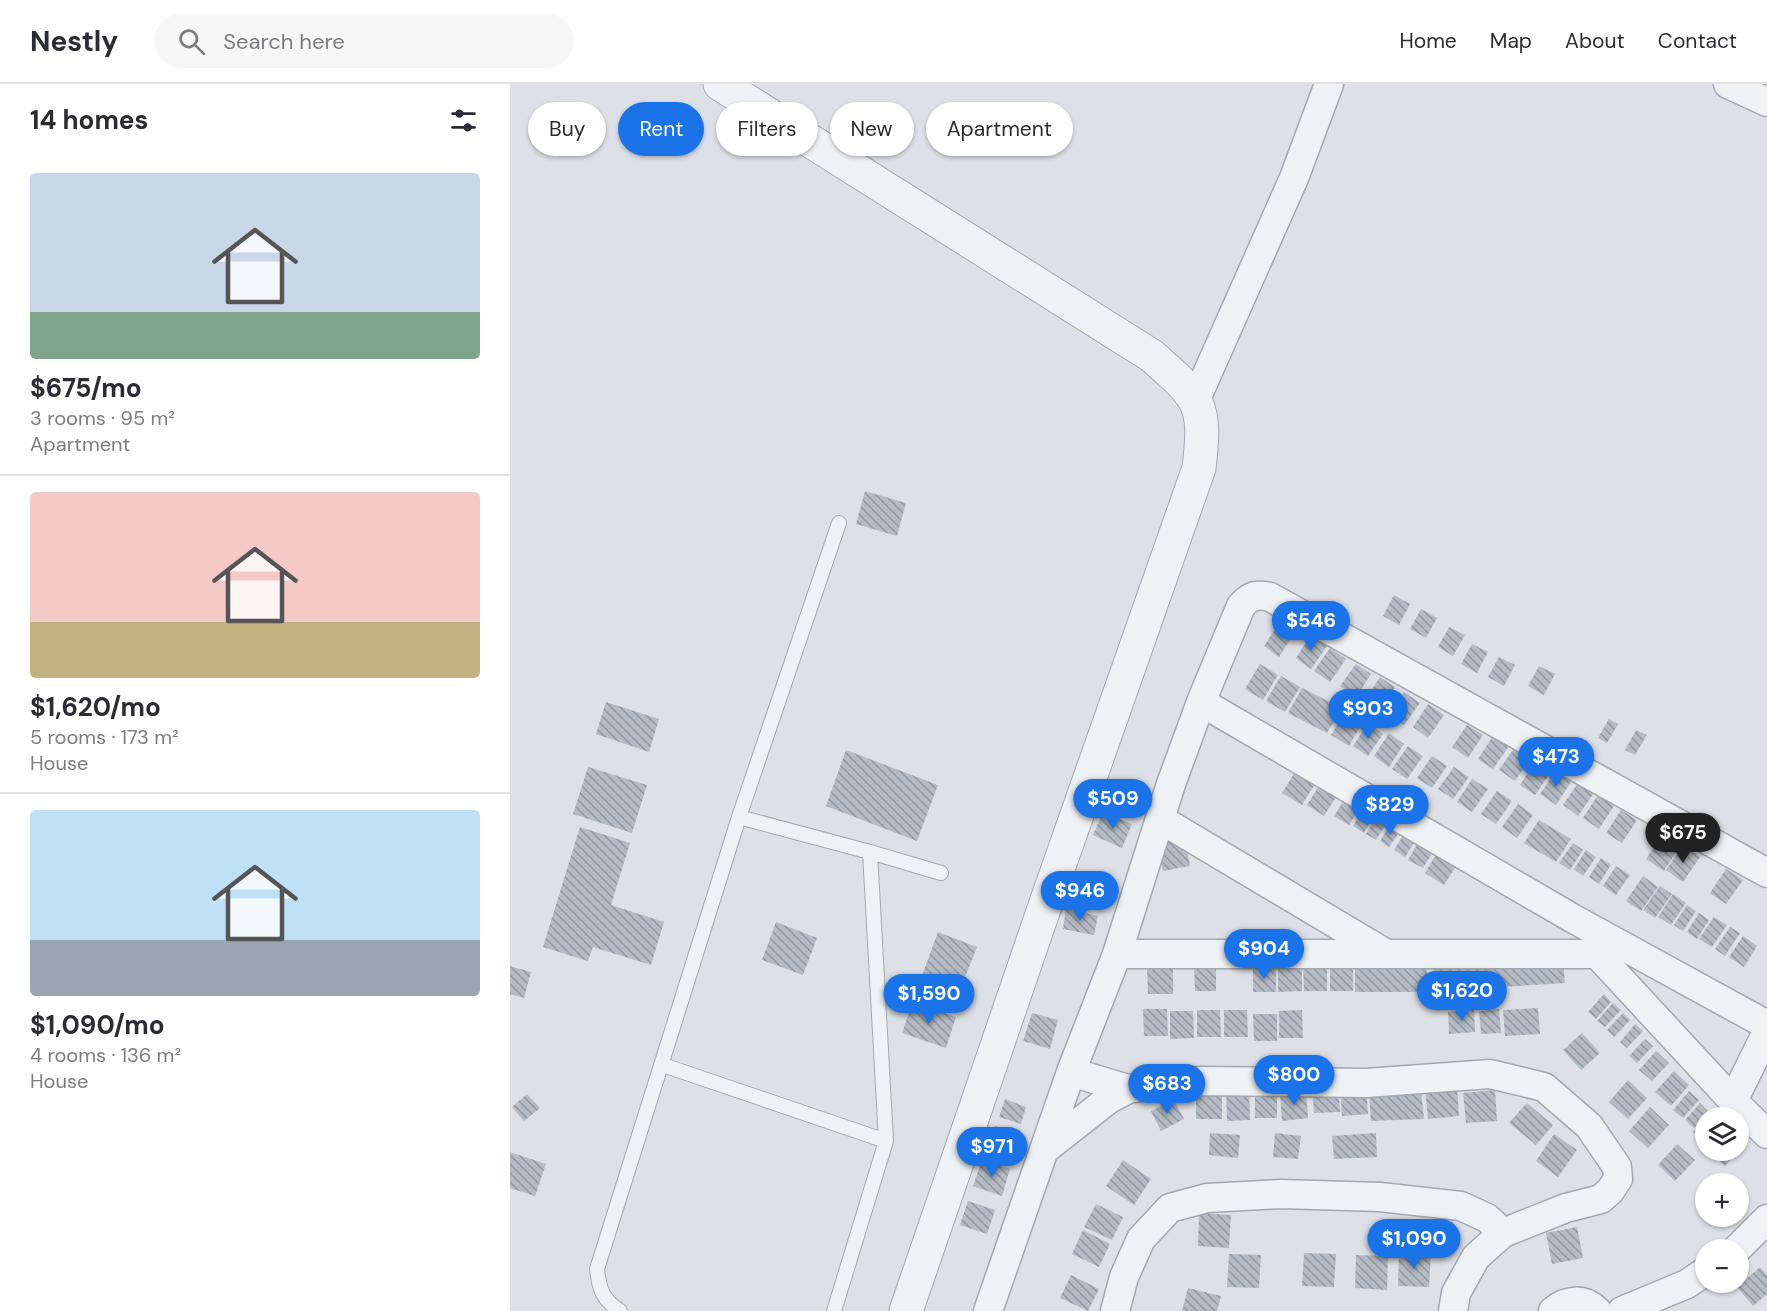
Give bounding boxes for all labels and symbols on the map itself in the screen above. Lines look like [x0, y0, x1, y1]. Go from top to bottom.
pin: $546 [1275, 601, 1347, 652]
pin: $903 [1332, 689, 1404, 740]
pin: $473 [1520, 737, 1592, 788]
pin: $509 [1077, 779, 1149, 830]
pin: $829 [1354, 785, 1426, 836]
pin: $675 [1647, 813, 1719, 864]
pin: $946 [1044, 871, 1116, 922]
pin: $904 [1228, 929, 1300, 980]
pin: $1,620 [1413, 971, 1511, 1022]
pin: $1,590 [880, 974, 978, 1025]
pin: $800 [1258, 1055, 1330, 1106]
pin: $683 [1131, 1064, 1203, 1115]
pin: $971 [956, 1127, 1028, 1178]
pin: $1,090 [1365, 1219, 1463, 1270]

